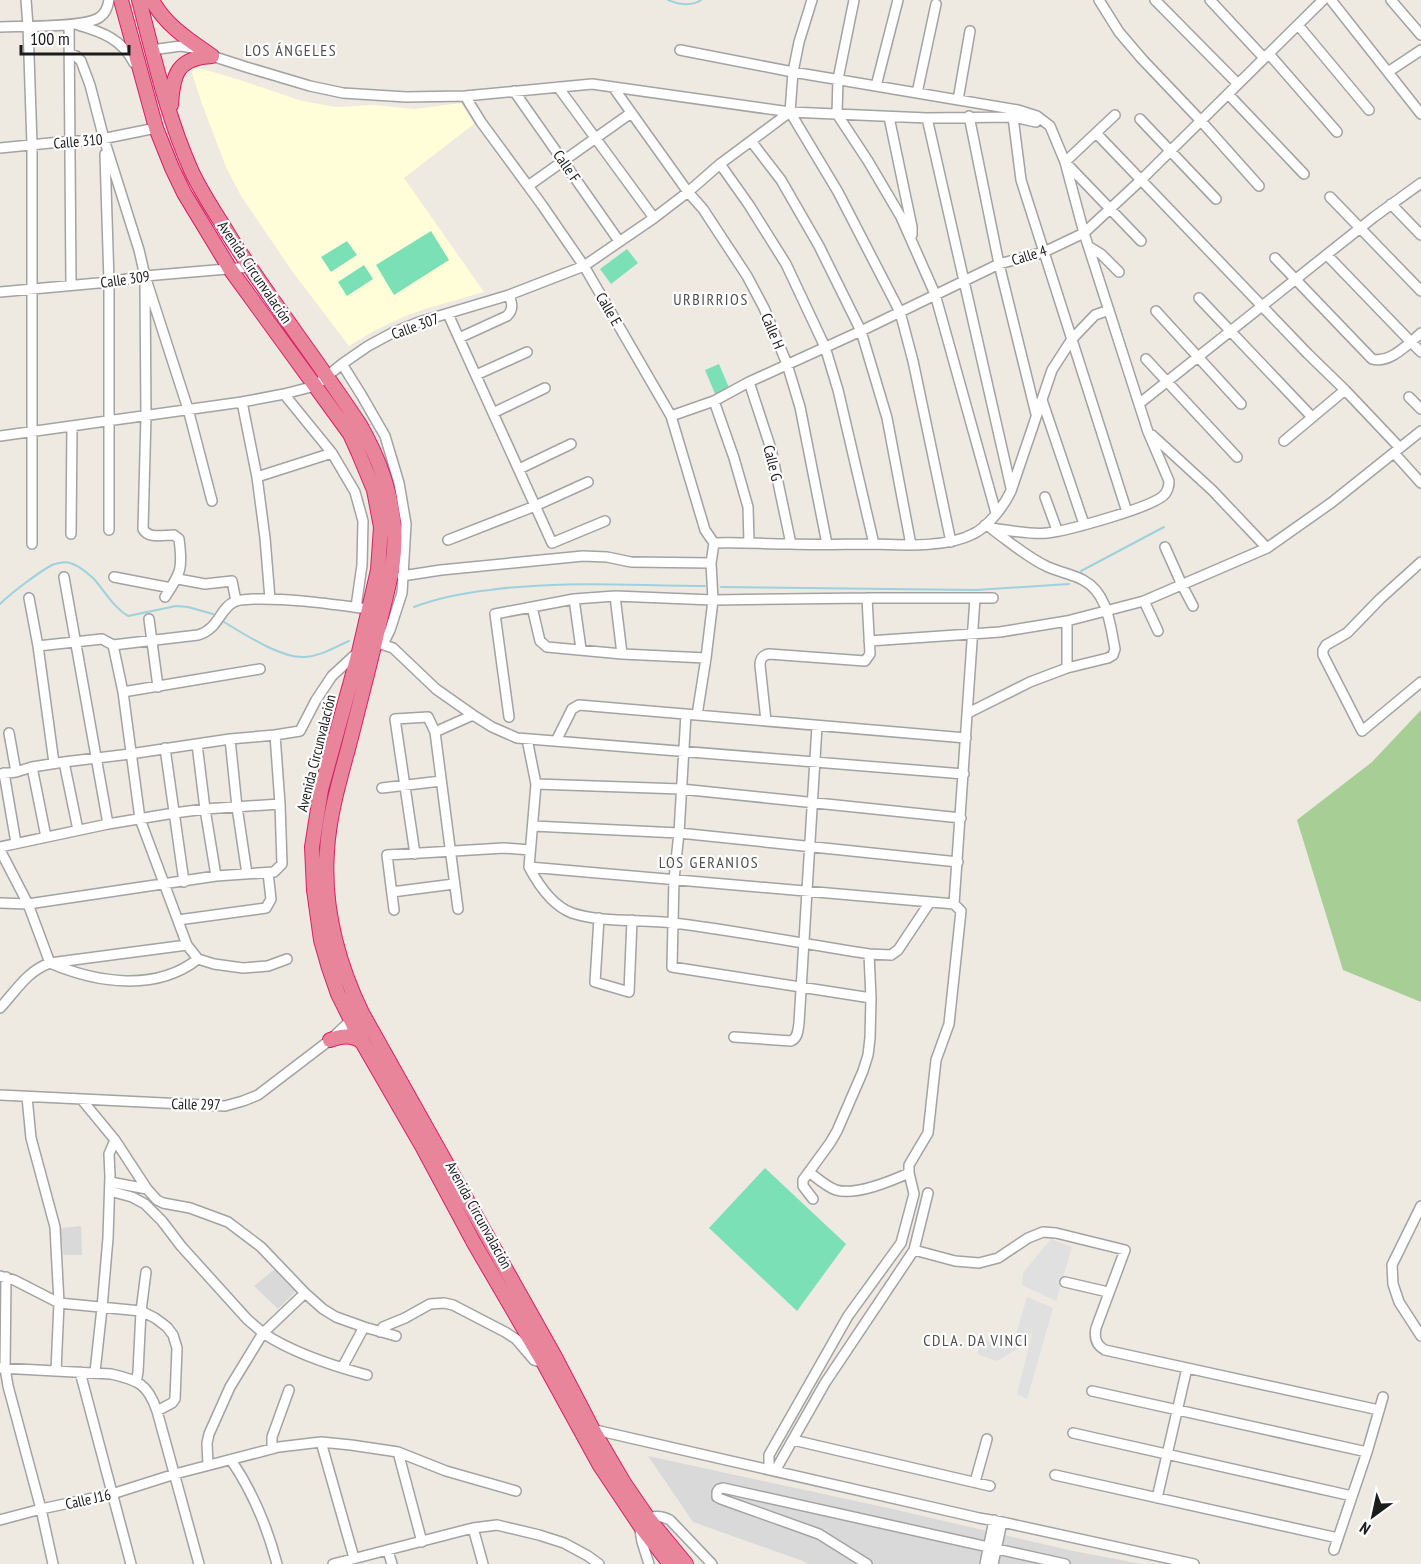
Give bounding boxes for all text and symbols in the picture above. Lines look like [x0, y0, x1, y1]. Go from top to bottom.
scale bar [21, 18, 129, 56]
text: 100 m [30, 27, 70, 50]
district label: LOS ÁNGELES [245, 40, 337, 60]
street label: Calle 310 [53, 129, 104, 153]
street label: Calle F [549, 146, 585, 186]
street label: Avenida Circunvalación [214, 217, 296, 327]
street label: Calle 4 [1009, 241, 1049, 269]
street label: Calle 309 [99, 266, 151, 292]
street label: Calle E [592, 289, 626, 329]
district label: URBIRRIOS [673, 289, 749, 309]
street label: Calle 307 [389, 309, 441, 343]
street label: Calle H [757, 310, 789, 352]
street label: Calle G [759, 443, 787, 483]
street label: Avenida Circunvalación [292, 693, 340, 813]
district label: LOS GERANIOS [659, 852, 759, 872]
street label: Calle 297 [171, 1094, 221, 1114]
street label: Avenida Circunvalación [442, 1158, 516, 1272]
district label: CDLA. DA VINCI [923, 1330, 1029, 1350]
street label: Calle J16 [63, 1484, 113, 1513]
north arrow [1343, 1486, 1403, 1546]
text: N [1356, 1518, 1374, 1539]

